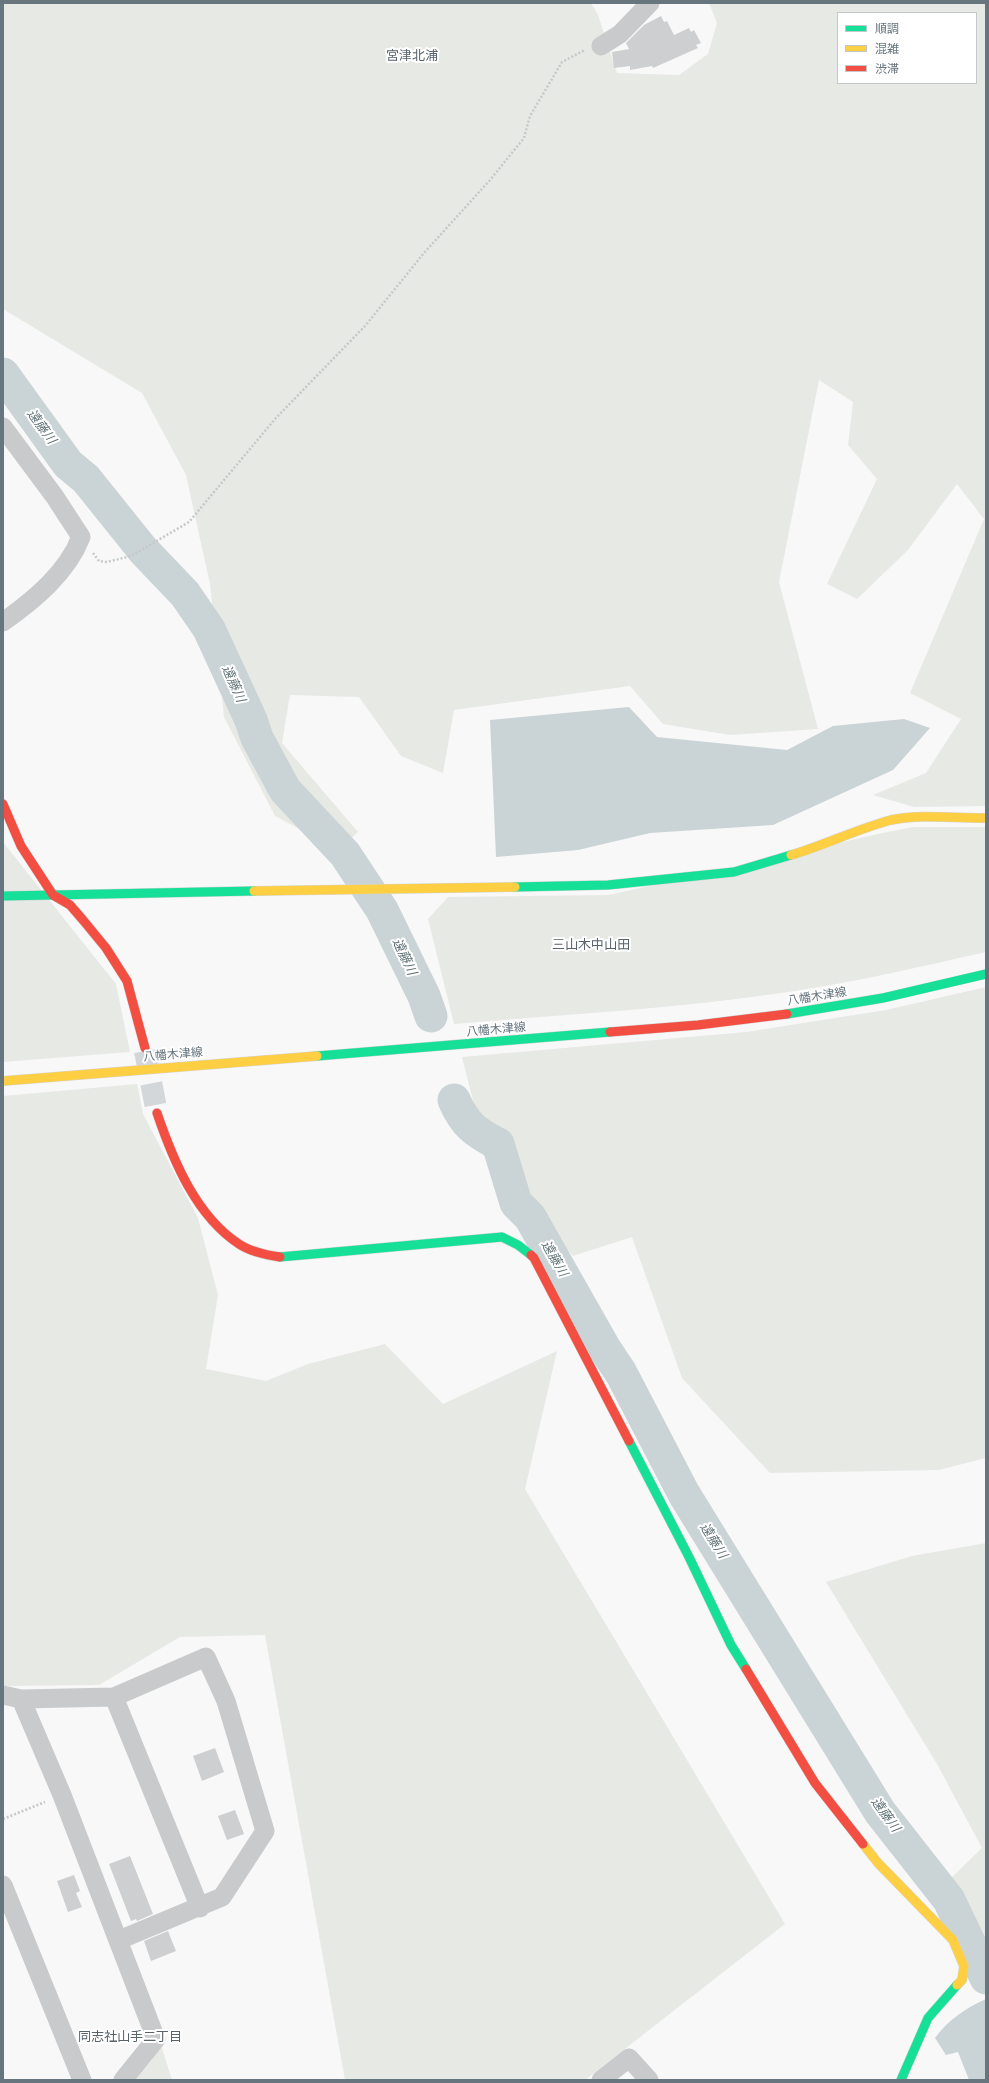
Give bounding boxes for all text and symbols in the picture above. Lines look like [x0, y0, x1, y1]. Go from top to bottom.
legend [837, 12, 977, 84]
text: 順調 [875, 21, 899, 37]
text: 混雑 [875, 41, 899, 57]
district label: 宮津北浦 [386, 49, 438, 65]
text: 渋滞 [875, 61, 899, 77]
water label: 遠藤川 [23, 407, 59, 447]
water label: 遠藤川 [218, 663, 248, 705]
water label: 遠藤川 [389, 936, 419, 978]
district label: 三山木中山田 [552, 938, 630, 954]
street label: 八幡木津線 [786, 985, 848, 1009]
street label: 八幡木津線 [465, 1020, 527, 1040]
street label: 八幡木津線 [142, 1045, 204, 1065]
water label: 遠藤川 [537, 1238, 571, 1280]
water label: 遠藤川 [696, 1520, 730, 1562]
water label: 遠藤川 [867, 1795, 903, 1835]
district label: 同志社山手二丁目 [78, 2030, 182, 2046]

